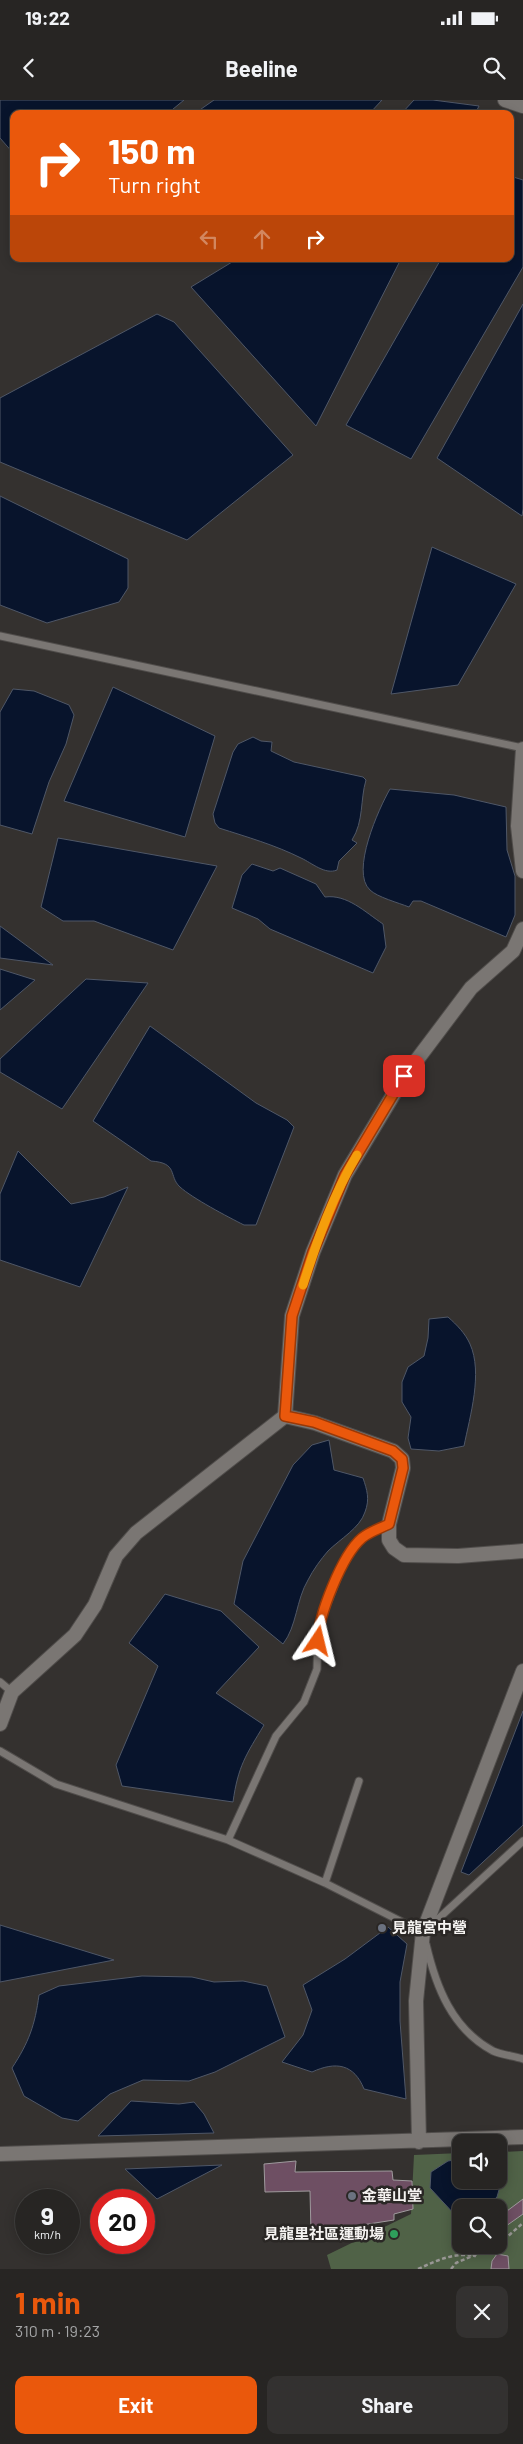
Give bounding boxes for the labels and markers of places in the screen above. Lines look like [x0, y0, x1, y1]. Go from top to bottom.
pin [383, 1055, 425, 1097]
place label: 見龍宮中營 [392, 1918, 467, 1936]
marker: 見龍宮中營 [376, 1922, 388, 1934]
place label: 金華山堂 [362, 2186, 422, 2204]
marker: 金華山堂 [346, 2190, 358, 2202]
place label: 見龍里社區運動場 [264, 2224, 384, 2242]
marker: 見龍里社區運動場 [388, 2228, 400, 2240]

